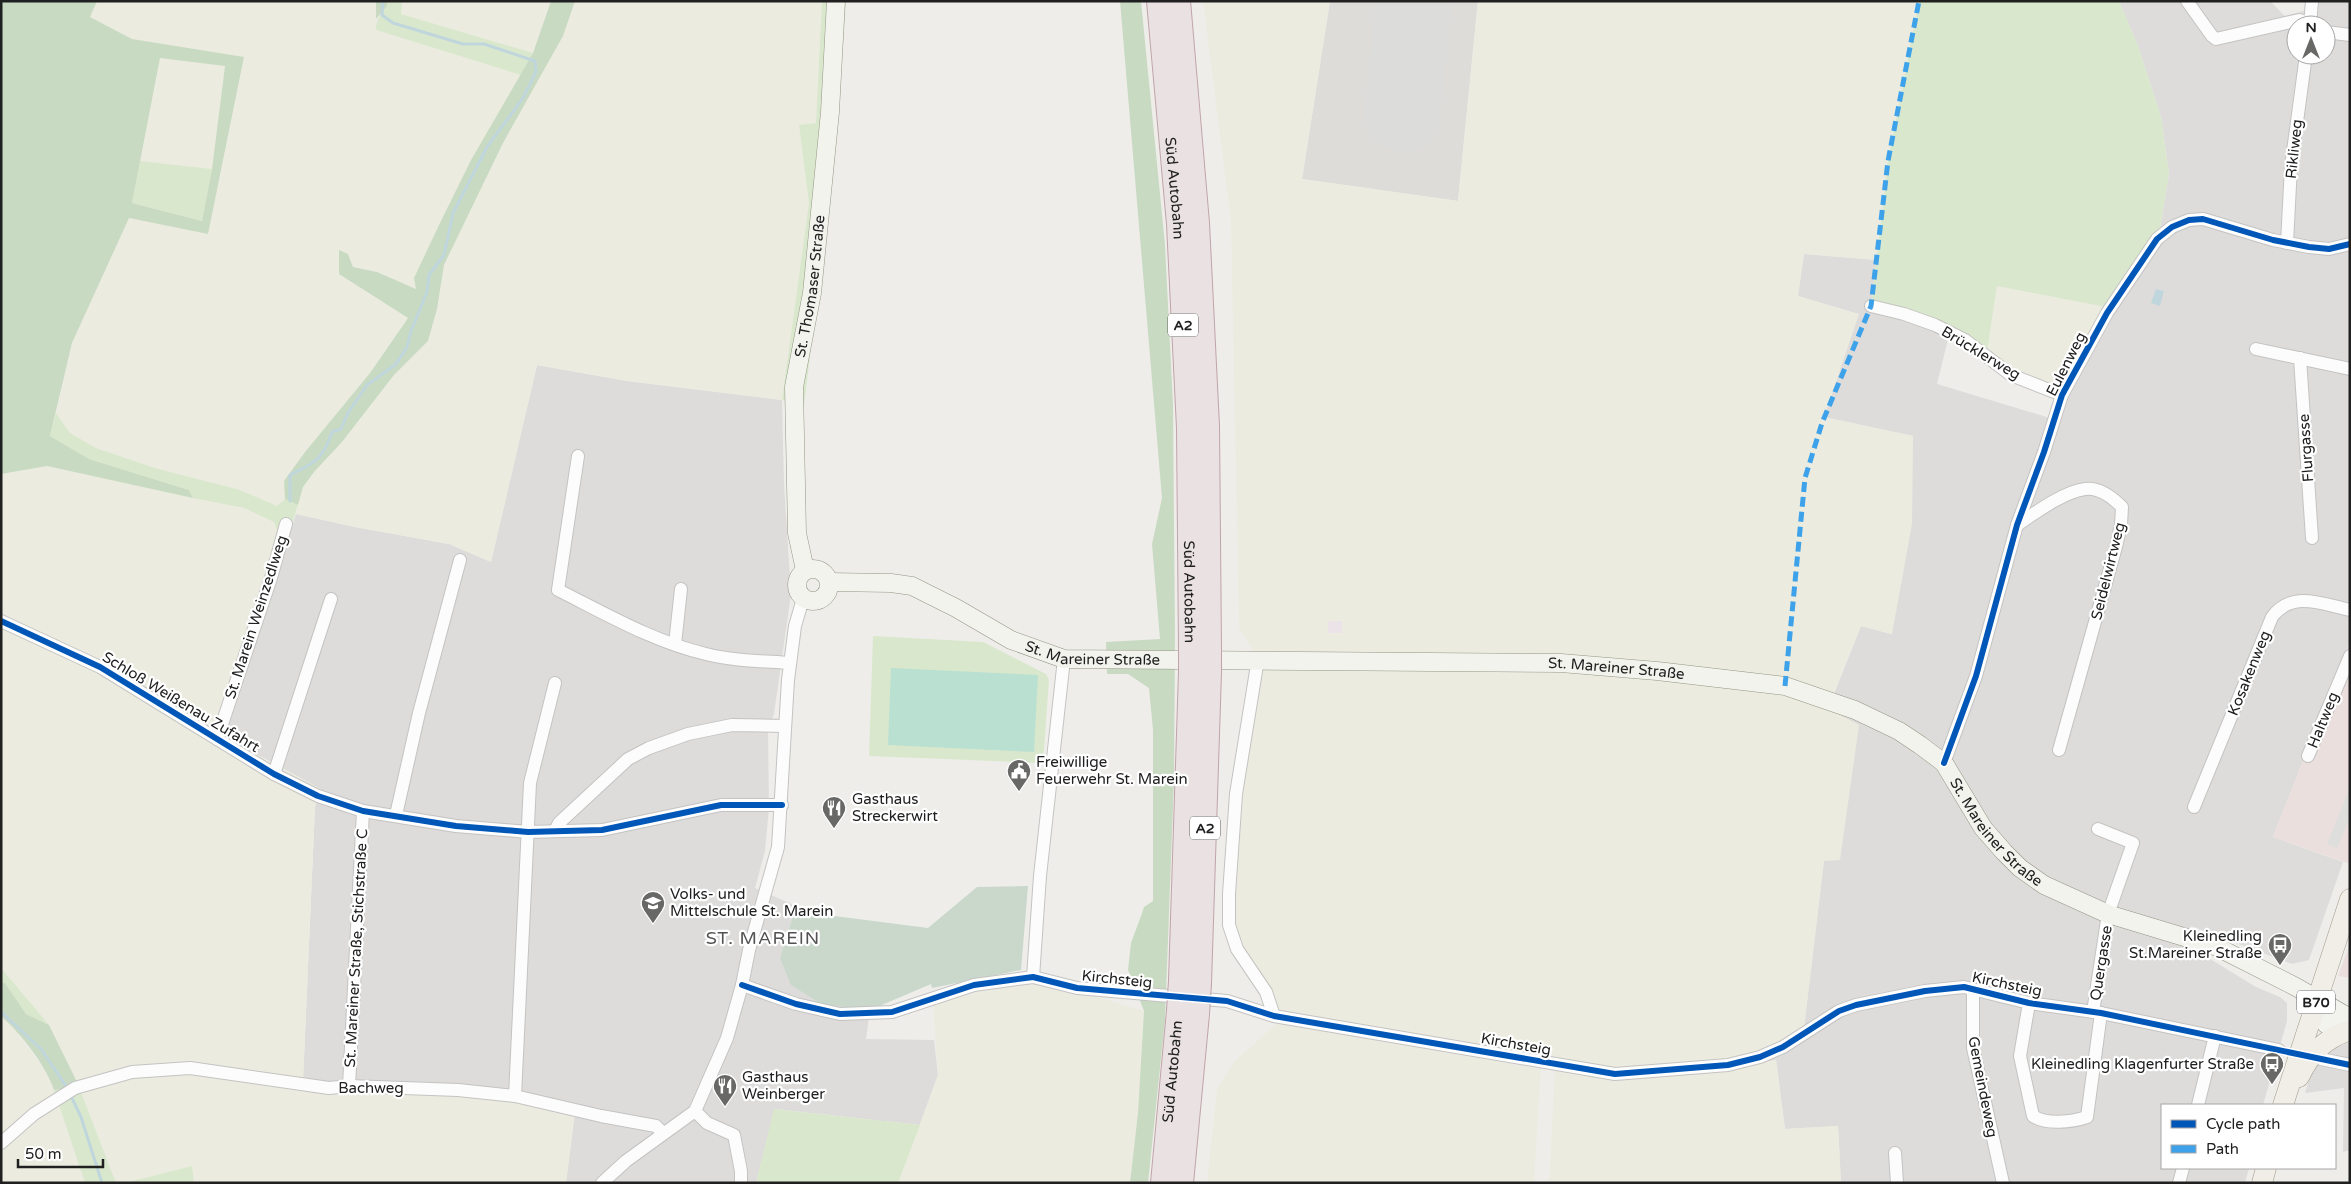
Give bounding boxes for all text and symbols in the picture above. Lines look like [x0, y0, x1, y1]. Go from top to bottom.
north arrow [2286, 15, 2336, 65]
text: N [2305, 19, 2317, 36]
street label: Rikliweg [2282, 118, 2306, 180]
street label: Süd Autobahn [1161, 136, 1188, 240]
street label: St. Thomaser Straße [791, 214, 829, 359]
road number: A2 [1168, 314, 1198, 336]
street label: Brücklerweg [1938, 322, 2024, 384]
street label: Eulenweg [2042, 329, 2090, 399]
street label: Flurgasse [2295, 413, 2317, 483]
street label: Seidelwirtweg [2087, 520, 2129, 622]
street label: St. Marein Weinzedlweg [221, 533, 291, 701]
street label: Süd Autobahn [1180, 540, 1199, 643]
street label: Kosakenweg [2224, 628, 2274, 718]
street label: St. Mareiner Straße [1023, 637, 1160, 669]
street label: Schloß Weißenau Zufahrt [99, 648, 263, 756]
street label: St. Mareiner Straße [1548, 654, 1686, 683]
street label: Haltweg [2304, 689, 2342, 751]
place label: Freiwillige Feuerwehr St. Marein [1036, 753, 1188, 788]
public building icon: Freiwillige Feuerwehr St. Marein [1006, 758, 1032, 792]
street label: St. Mareiner Straße [1946, 775, 2046, 890]
place label: Gasthaus Streckerwirt [852, 790, 938, 825]
restaurant icon: Gasthaus Streckerwirt [821, 795, 847, 829]
road number: A2 [1190, 816, 1220, 840]
street label: St. Mareiner Straße, Stichstraße C [341, 828, 371, 1068]
place label: Volks- und Mittelschule St. Marein [670, 885, 833, 920]
school or university icon: Volks- und Mittelschule St. Marein [640, 890, 666, 924]
street label: Quergasse [2086, 924, 2116, 1002]
district label: ST. MAREIN [706, 927, 820, 949]
place label: Kleinedling St.Mareiner Straße [2129, 927, 2262, 962]
bus stop icon: Kleinedling St.Mareiner Straße [2267, 932, 2293, 966]
street label: Kirchsteig [1081, 966, 1153, 992]
street label: Kirchsteig [1970, 968, 2044, 1000]
road number: B70 [2297, 990, 2335, 1014]
street label: Süd Autobahn [1159, 1020, 1186, 1123]
street label: Kirchsteig [1480, 1029, 1552, 1059]
street label: Gemeindeweg [1964, 1035, 2002, 1139]
bus stop icon: Kleinedling Klagenfurter Straße [2259, 1051, 2285, 1085]
place label: Kleinedling Klagenfurter Straße [2031, 1055, 2254, 1073]
place label: Gasthaus Weinberger [742, 1068, 825, 1103]
restaurant icon: Gasthaus Weinberger [712, 1073, 738, 1107]
street label: Bachweg [338, 1079, 404, 1097]
legend [2161, 1104, 2336, 1169]
text: Cycle path [2206, 1115, 2280, 1133]
scale bar [18, 1136, 102, 1168]
text: Path [2206, 1140, 2239, 1158]
text: 50 m [25, 1145, 62, 1163]

